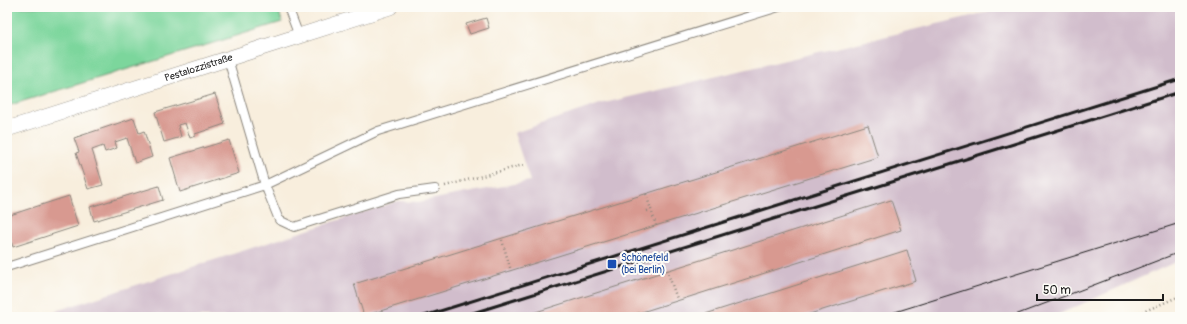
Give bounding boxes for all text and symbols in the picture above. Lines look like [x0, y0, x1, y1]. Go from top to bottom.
street label: Pestalozzistraße [163, 52, 234, 84]
place label: Schönefeld (bei Berlin) [621, 252, 668, 276]
marker: Schönefeld (bei Berlin) [606, 258, 618, 270]
scale bar [1037, 276, 1163, 302]
text: 50 m [1043, 283, 1071, 298]

